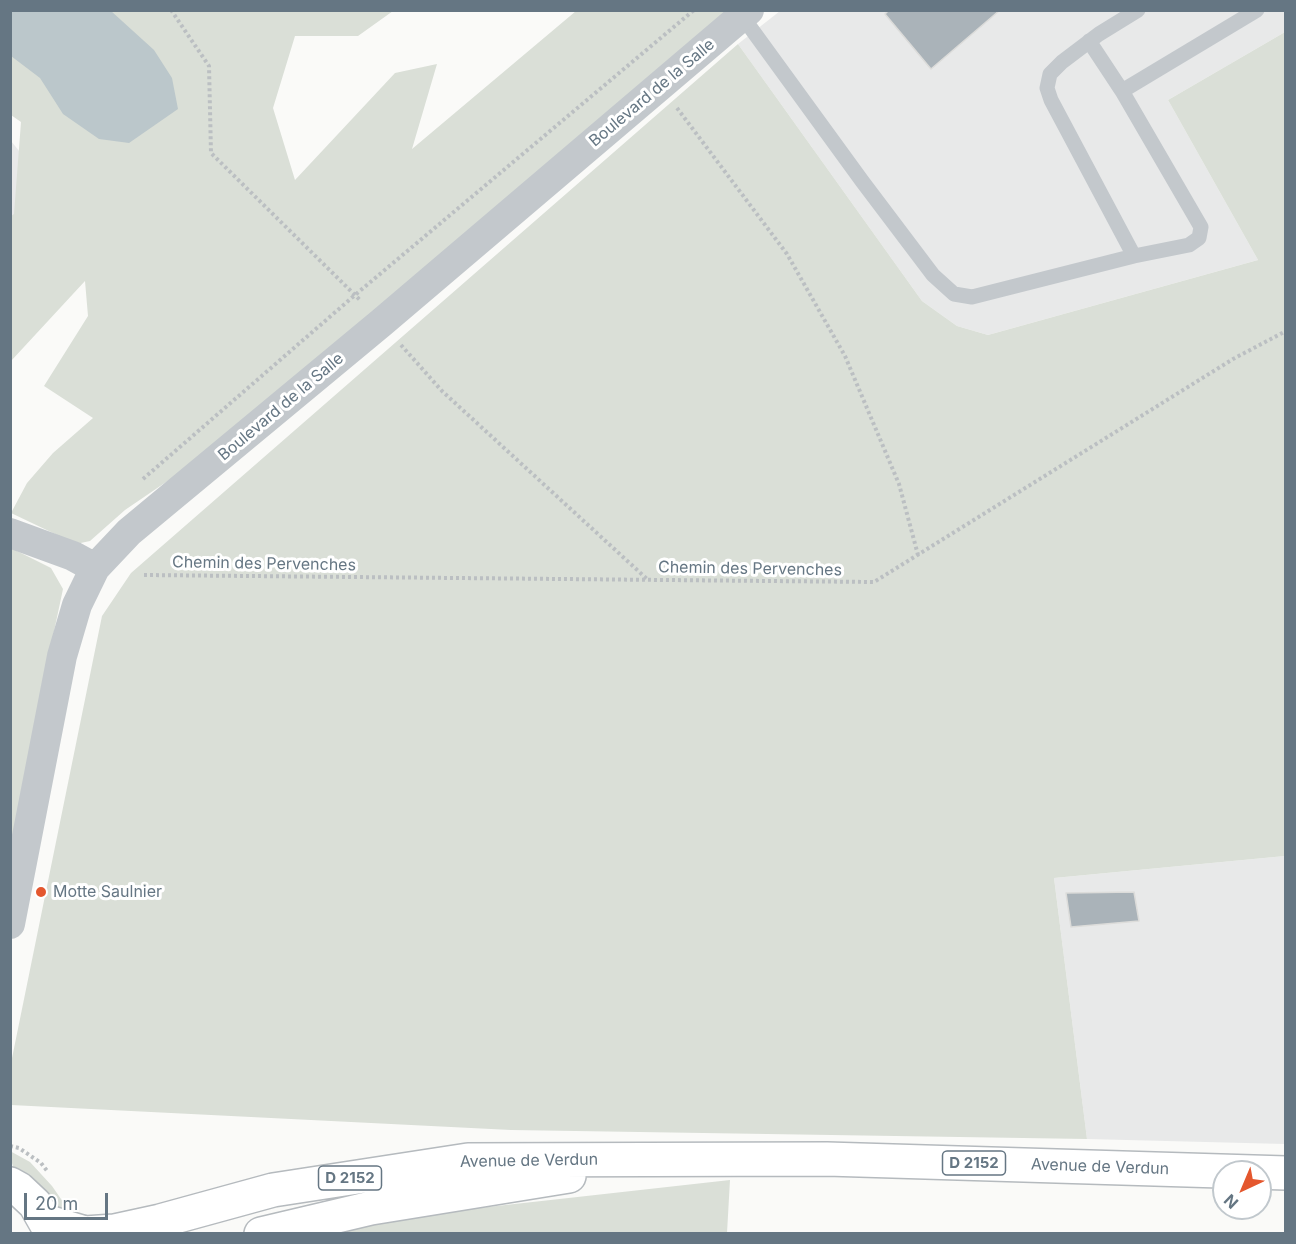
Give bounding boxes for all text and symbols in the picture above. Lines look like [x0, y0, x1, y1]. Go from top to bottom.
street label: Boulevard de la Salle [585, 35, 719, 151]
street label: Boulevard de la Salle [214, 349, 348, 465]
street label: Chemin des Pervenches [172, 553, 356, 575]
street label: Chemin des Pervenches [658, 558, 842, 580]
place label: Motte Saulnier [53, 882, 162, 902]
marker: Motte Saulnier [34, 885, 48, 899]
street label: Avenue de Verdun [460, 1150, 598, 1172]
road number: D 2152 [942, 1151, 1006, 1175]
street label: Avenue de Verdun [1031, 1155, 1169, 1179]
north arrow [1212, 1160, 1272, 1220]
road number: D 2152 [318, 1166, 382, 1190]
scale bar [27, 1181, 111, 1219]
text: N [1220, 1190, 1242, 1213]
text: 20 m [35, 1193, 78, 1214]

